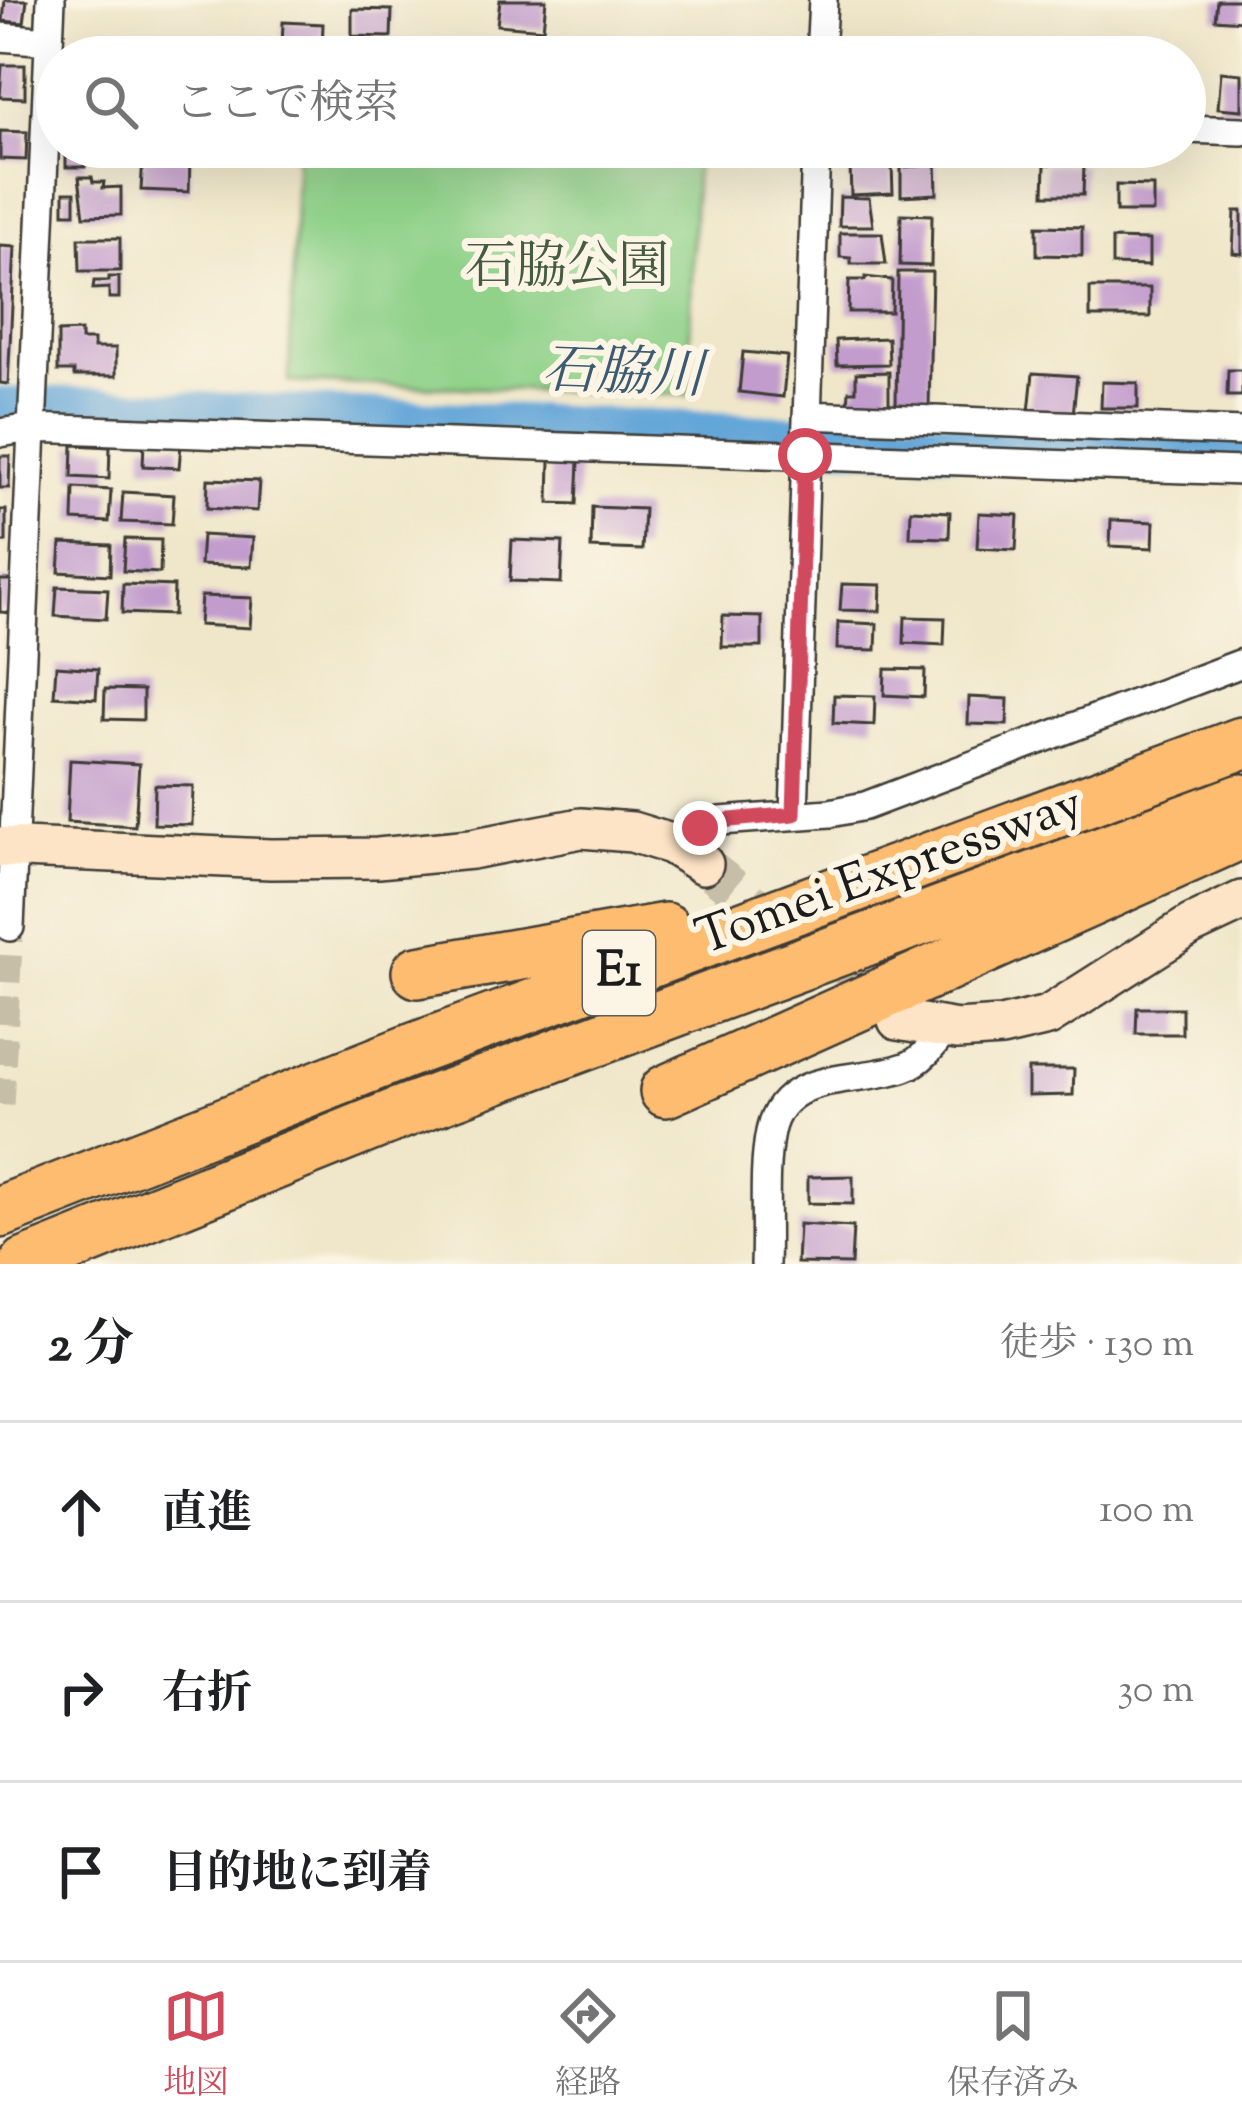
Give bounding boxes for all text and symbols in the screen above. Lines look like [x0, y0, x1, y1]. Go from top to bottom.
search box [36, 36, 1206, 168]
icon: search [78, 69, 144, 135]
text: ここで検索 [174, 74, 399, 139]
park label: 石脇公園 [465, 233, 669, 306]
water label: 石脇川 [541, 334, 710, 418]
route start [778, 428, 832, 482]
street label: Tomei Expressway [687, 769, 1093, 977]
route end [673, 801, 727, 855]
road number: E1 [583, 931, 655, 1015]
text: 2 分 [48, 1311, 134, 1384]
text: 徒歩 · 130 m [1000, 1318, 1194, 1374]
icon: ahead [48, 1479, 114, 1545]
text: 直進 [162, 1484, 252, 1549]
text: 100 m [1099, 1484, 1194, 1540]
icon: right [48, 1659, 114, 1725]
text: 右折 [162, 1664, 252, 1729]
text: 30 m [1117, 1664, 1194, 1720]
icon: arrive [48, 1839, 114, 1905]
text: 目的地に到着 [162, 1844, 432, 1909]
tab: 地図 [163, 1983, 229, 2109]
tab: 経路 [555, 1983, 621, 2109]
tab: 保存済み [947, 1983, 1079, 2109]

